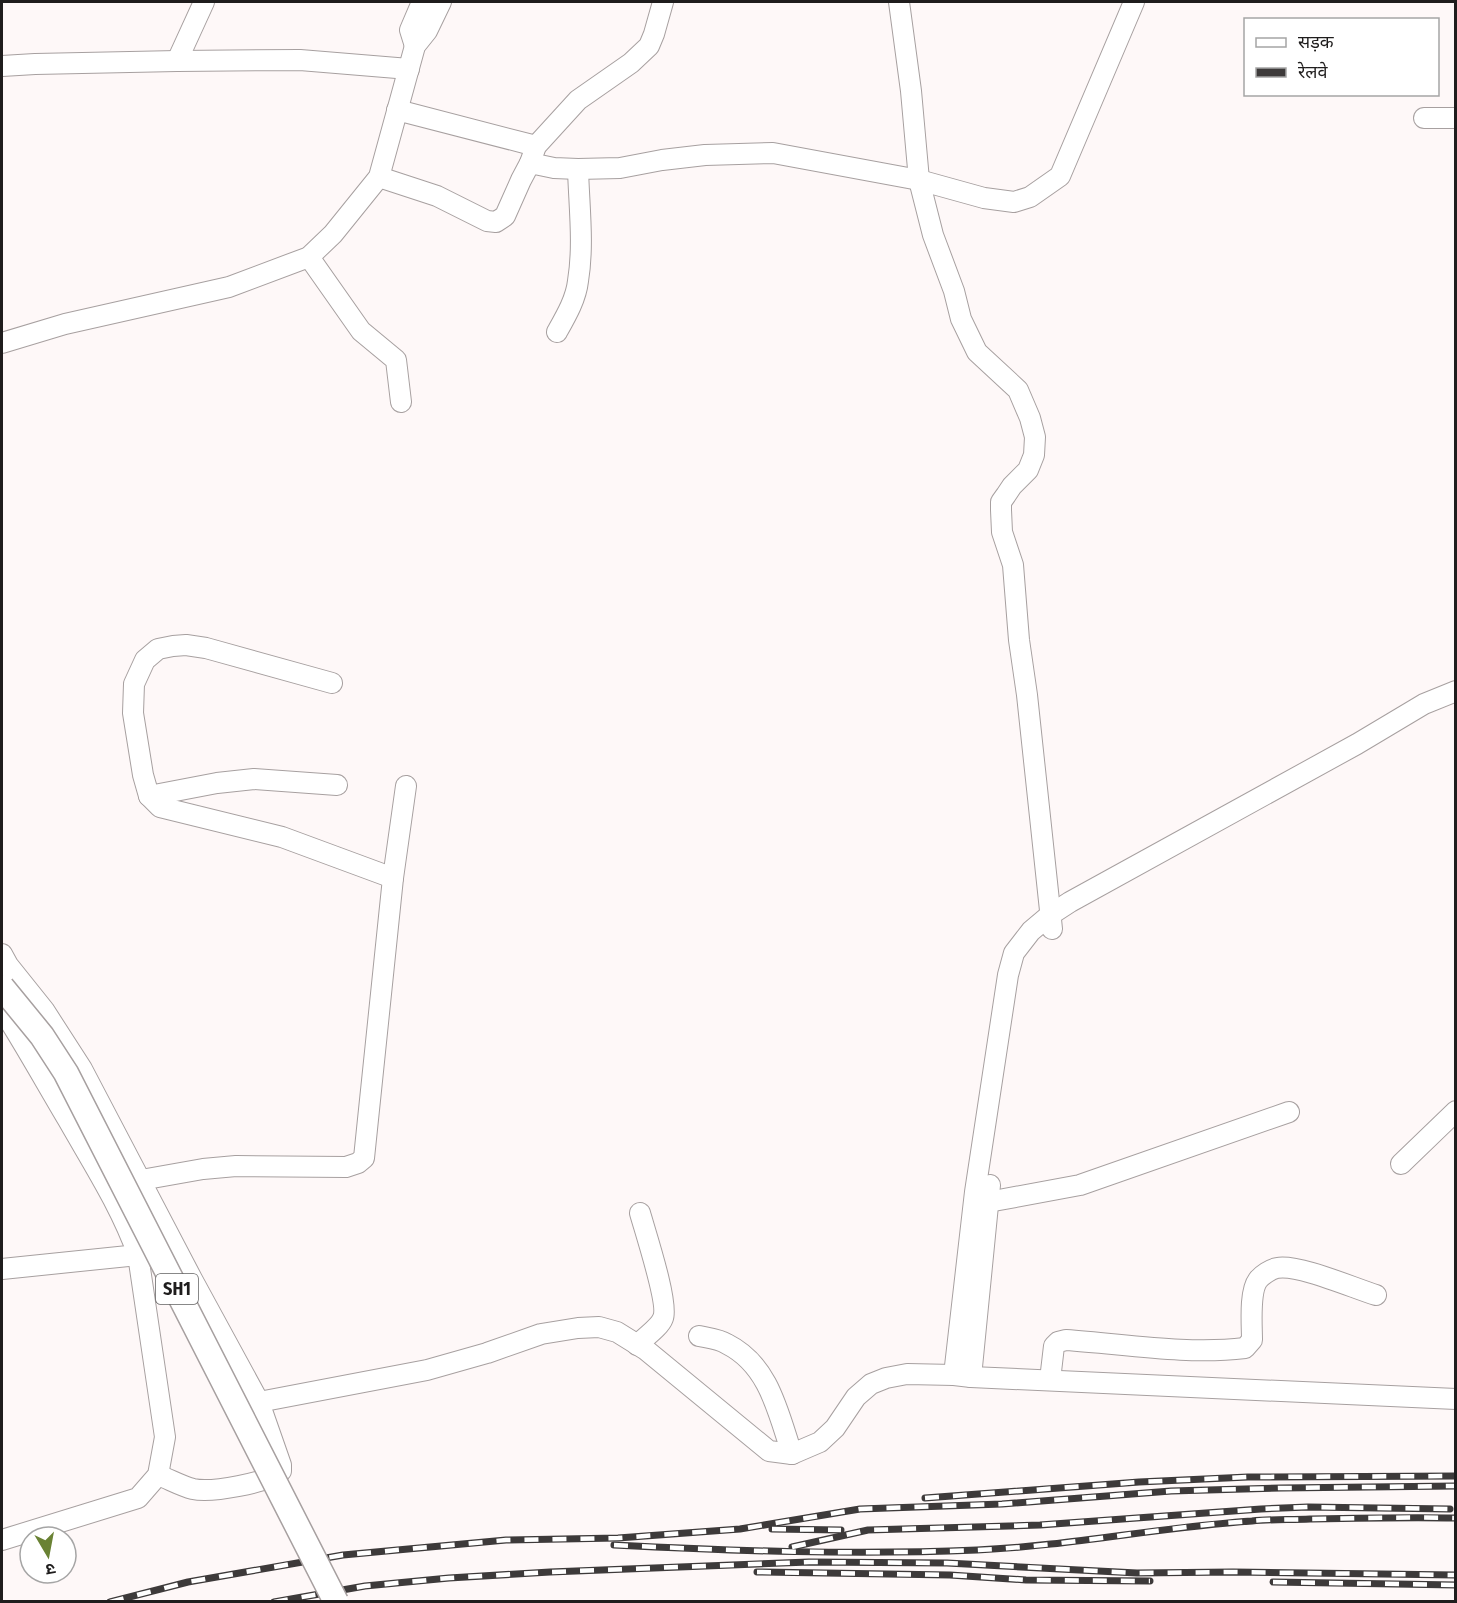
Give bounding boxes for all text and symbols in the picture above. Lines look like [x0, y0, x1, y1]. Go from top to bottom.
legend [1244, 18, 1439, 96]
text: सड़क [1298, 31, 1335, 53]
text: रेलवे [1297, 61, 1329, 83]
road number: SH1 [156, 1274, 198, 1304]
north arrow [18, 1525, 78, 1585]
text: उ [44, 1559, 57, 1580]

